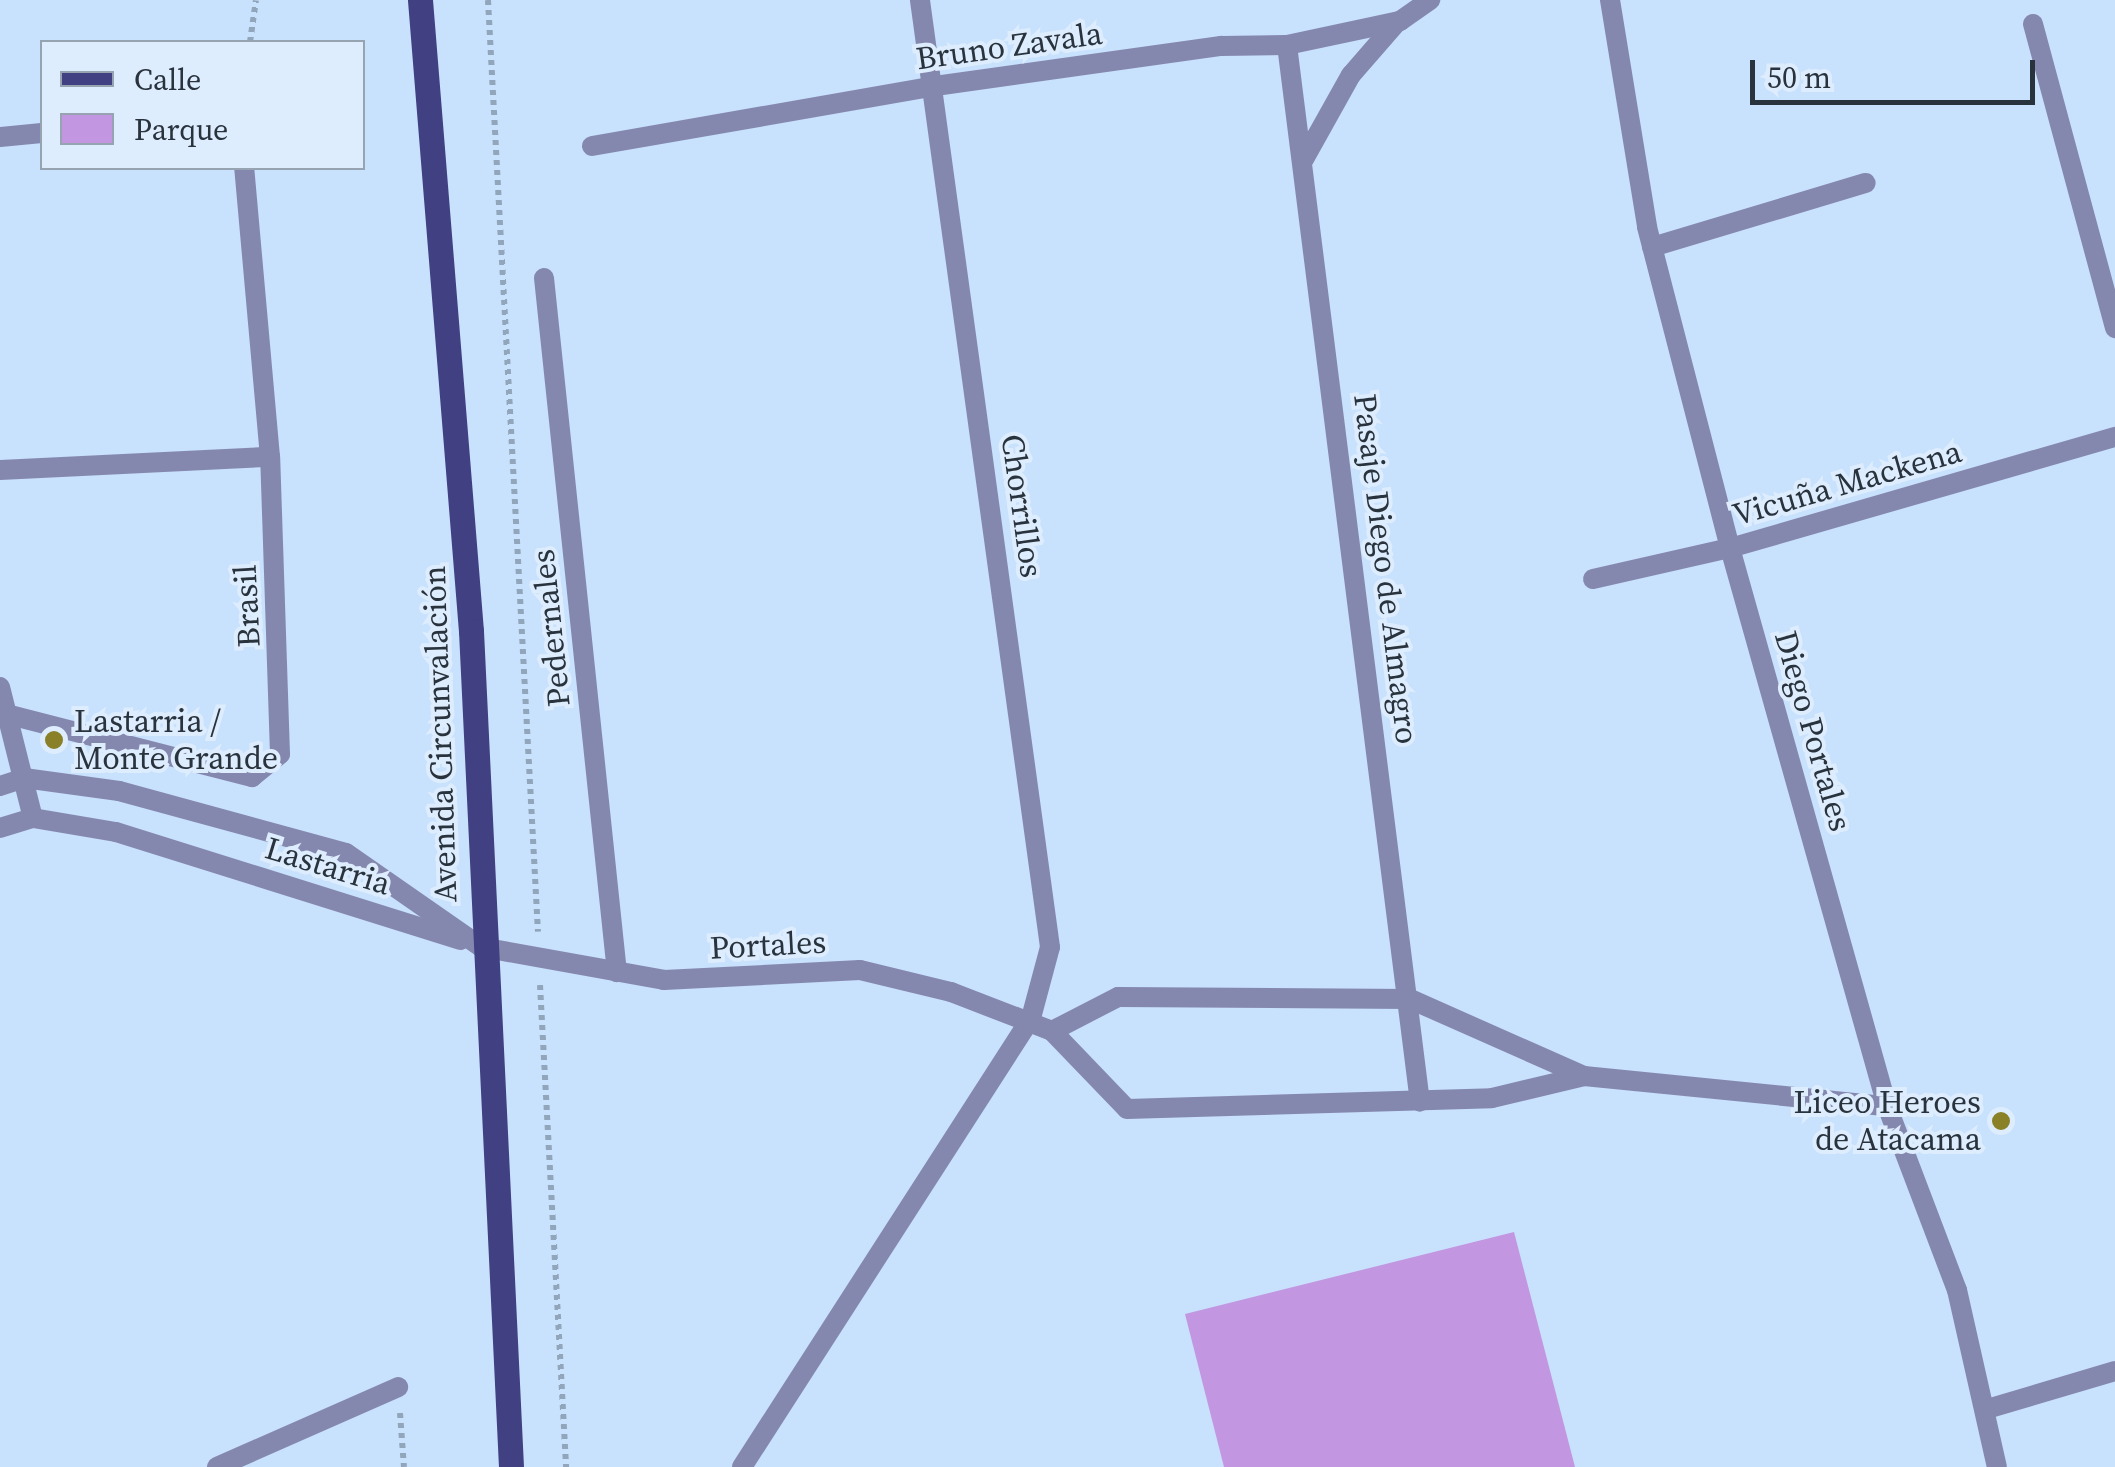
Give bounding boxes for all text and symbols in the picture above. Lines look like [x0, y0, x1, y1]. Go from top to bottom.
street label: Bruno Zavala [914, 14, 1104, 78]
legend [40, 40, 365, 170]
scale bar [1755, 40, 2040, 102]
text: 50 m [1767, 57, 1831, 98]
text: Calle [134, 59, 201, 100]
text: Parque [134, 109, 228, 150]
street label: Pasaje Diego de Almagro [1345, 392, 1427, 746]
street label: Chorrillos [993, 432, 1051, 580]
street label: Vicuña Mackena [1728, 432, 1966, 534]
street label: Pedernales [524, 547, 578, 709]
street label: Brasil [226, 564, 268, 648]
street label: Avenida Circunvalación [415, 565, 465, 903]
street label: Diego Portales [1766, 627, 1860, 835]
place label: Lastarria / Monte Grande [74, 703, 278, 778]
marker: Lastarria / Monte Grande [43, 729, 65, 751]
street label: Lastarria [261, 829, 395, 903]
street label: Portales [709, 923, 827, 967]
place label: Liceo Heroes de Atacama [1794, 1084, 1981, 1159]
marker: Liceo Heroes de Atacama [1990, 1110, 2012, 1132]

